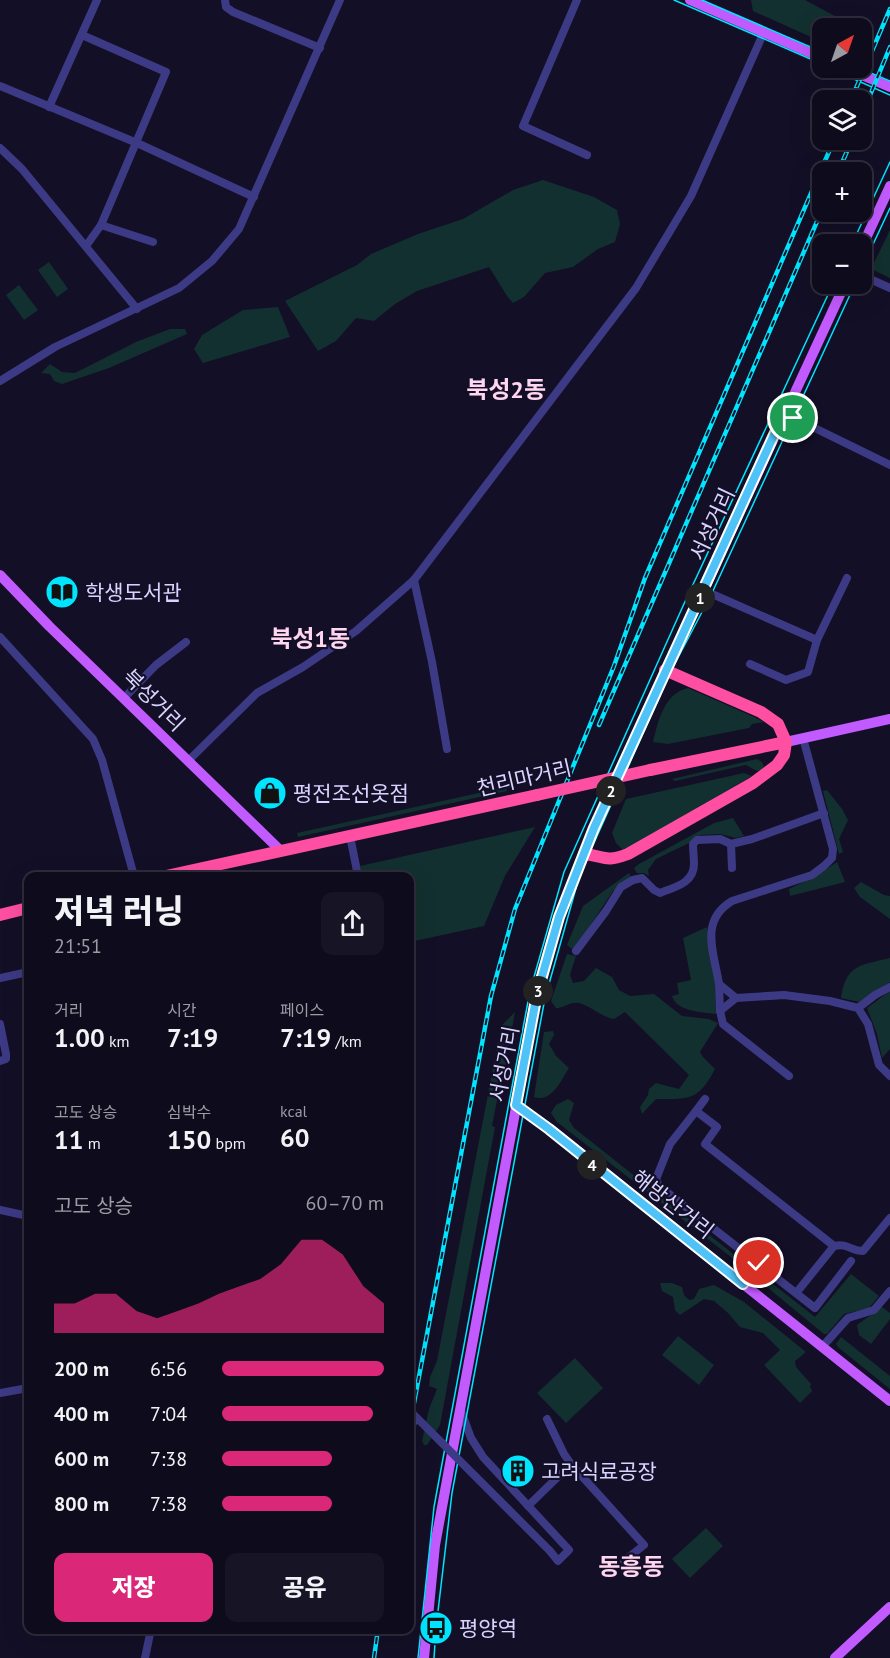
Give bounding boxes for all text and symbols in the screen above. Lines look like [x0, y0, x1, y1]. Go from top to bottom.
north arrow [812, 18, 872, 78]
map controls [812, 18, 872, 294]
button: layers [812, 90, 872, 150]
button: + [812, 162, 872, 222]
button: − [812, 234, 872, 294]
district label: 북성2동 [466, 374, 546, 405]
pin [767, 392, 818, 443]
icon: arrive [776, 401, 809, 434]
street label: 서성거리 [683, 483, 741, 565]
library icon: 학생도서관 [44, 574, 80, 610]
place label: 학생도서관 [85, 579, 182, 606]
pin: 1 [685, 583, 715, 613]
text: 1 [695, 588, 705, 608]
district label: 북성1동 [270, 623, 350, 654]
street label: 북성거리 [117, 663, 191, 737]
street label: 천리마거리 [474, 754, 574, 802]
shop icon: 평전조선옷점 [252, 775, 288, 811]
pin: 2 [596, 776, 626, 806]
place label: 평전조선옷점 [293, 780, 409, 807]
text: 2 [606, 781, 616, 801]
text: 저녁 러닝 [54, 889, 184, 932]
button: share [321, 892, 384, 955]
text: 21:51 [54, 933, 102, 959]
pin: 3 [523, 976, 553, 1006]
text: 3 [533, 981, 543, 1001]
text: 거리 [54, 1000, 83, 1020]
text: 시간 [167, 1000, 196, 1020]
text: 페이스 [280, 1000, 324, 1020]
text: 1.00 [54, 1021, 105, 1054]
text: 7:19 [167, 1021, 218, 1054]
text: 7:19 [280, 1021, 331, 1054]
street label: 서성거리 [483, 1023, 525, 1105]
text: km [105, 1031, 130, 1051]
text: /km [331, 1031, 362, 1051]
text: kcal [280, 1101, 307, 1121]
text: 고도 상승 [54, 1102, 117, 1122]
text: 심박수 [167, 1102, 211, 1122]
text: 60 [280, 1121, 309, 1154]
text: 11 [54, 1123, 83, 1156]
text: 150 [167, 1123, 211, 1156]
text: m [83, 1133, 101, 1153]
text: bpm [211, 1133, 246, 1153]
pin: 4 [577, 1150, 607, 1180]
text: 4 [587, 1155, 597, 1175]
street label: 해방산거리 [627, 1164, 719, 1244]
text: 60–70 m [306, 1190, 384, 1216]
text: 고도 상승 [54, 1193, 133, 1219]
pin [733, 1237, 784, 1288]
icon: check [742, 1246, 775, 1279]
text: 200 m [54, 1356, 109, 1382]
text: 6:56 [150, 1356, 187, 1382]
text: 400 m [54, 1401, 109, 1427]
text: 7:04 [150, 1401, 187, 1427]
text: 600 m [54, 1446, 109, 1472]
text: 7:38 [150, 1446, 187, 1472]
building icon: 고려식료공장 [500, 1453, 536, 1489]
place label: 고려식료공장 [541, 1458, 657, 1485]
text: 800 m [54, 1491, 109, 1517]
text: 7:38 [150, 1491, 187, 1517]
district label: 동흥동 [598, 1551, 664, 1582]
button: 저장 [54, 1553, 213, 1622]
button: 공유 [225, 1553, 384, 1622]
bus stop icon: 평양역 [418, 1610, 454, 1646]
place label: 평양역 [459, 1615, 517, 1642]

